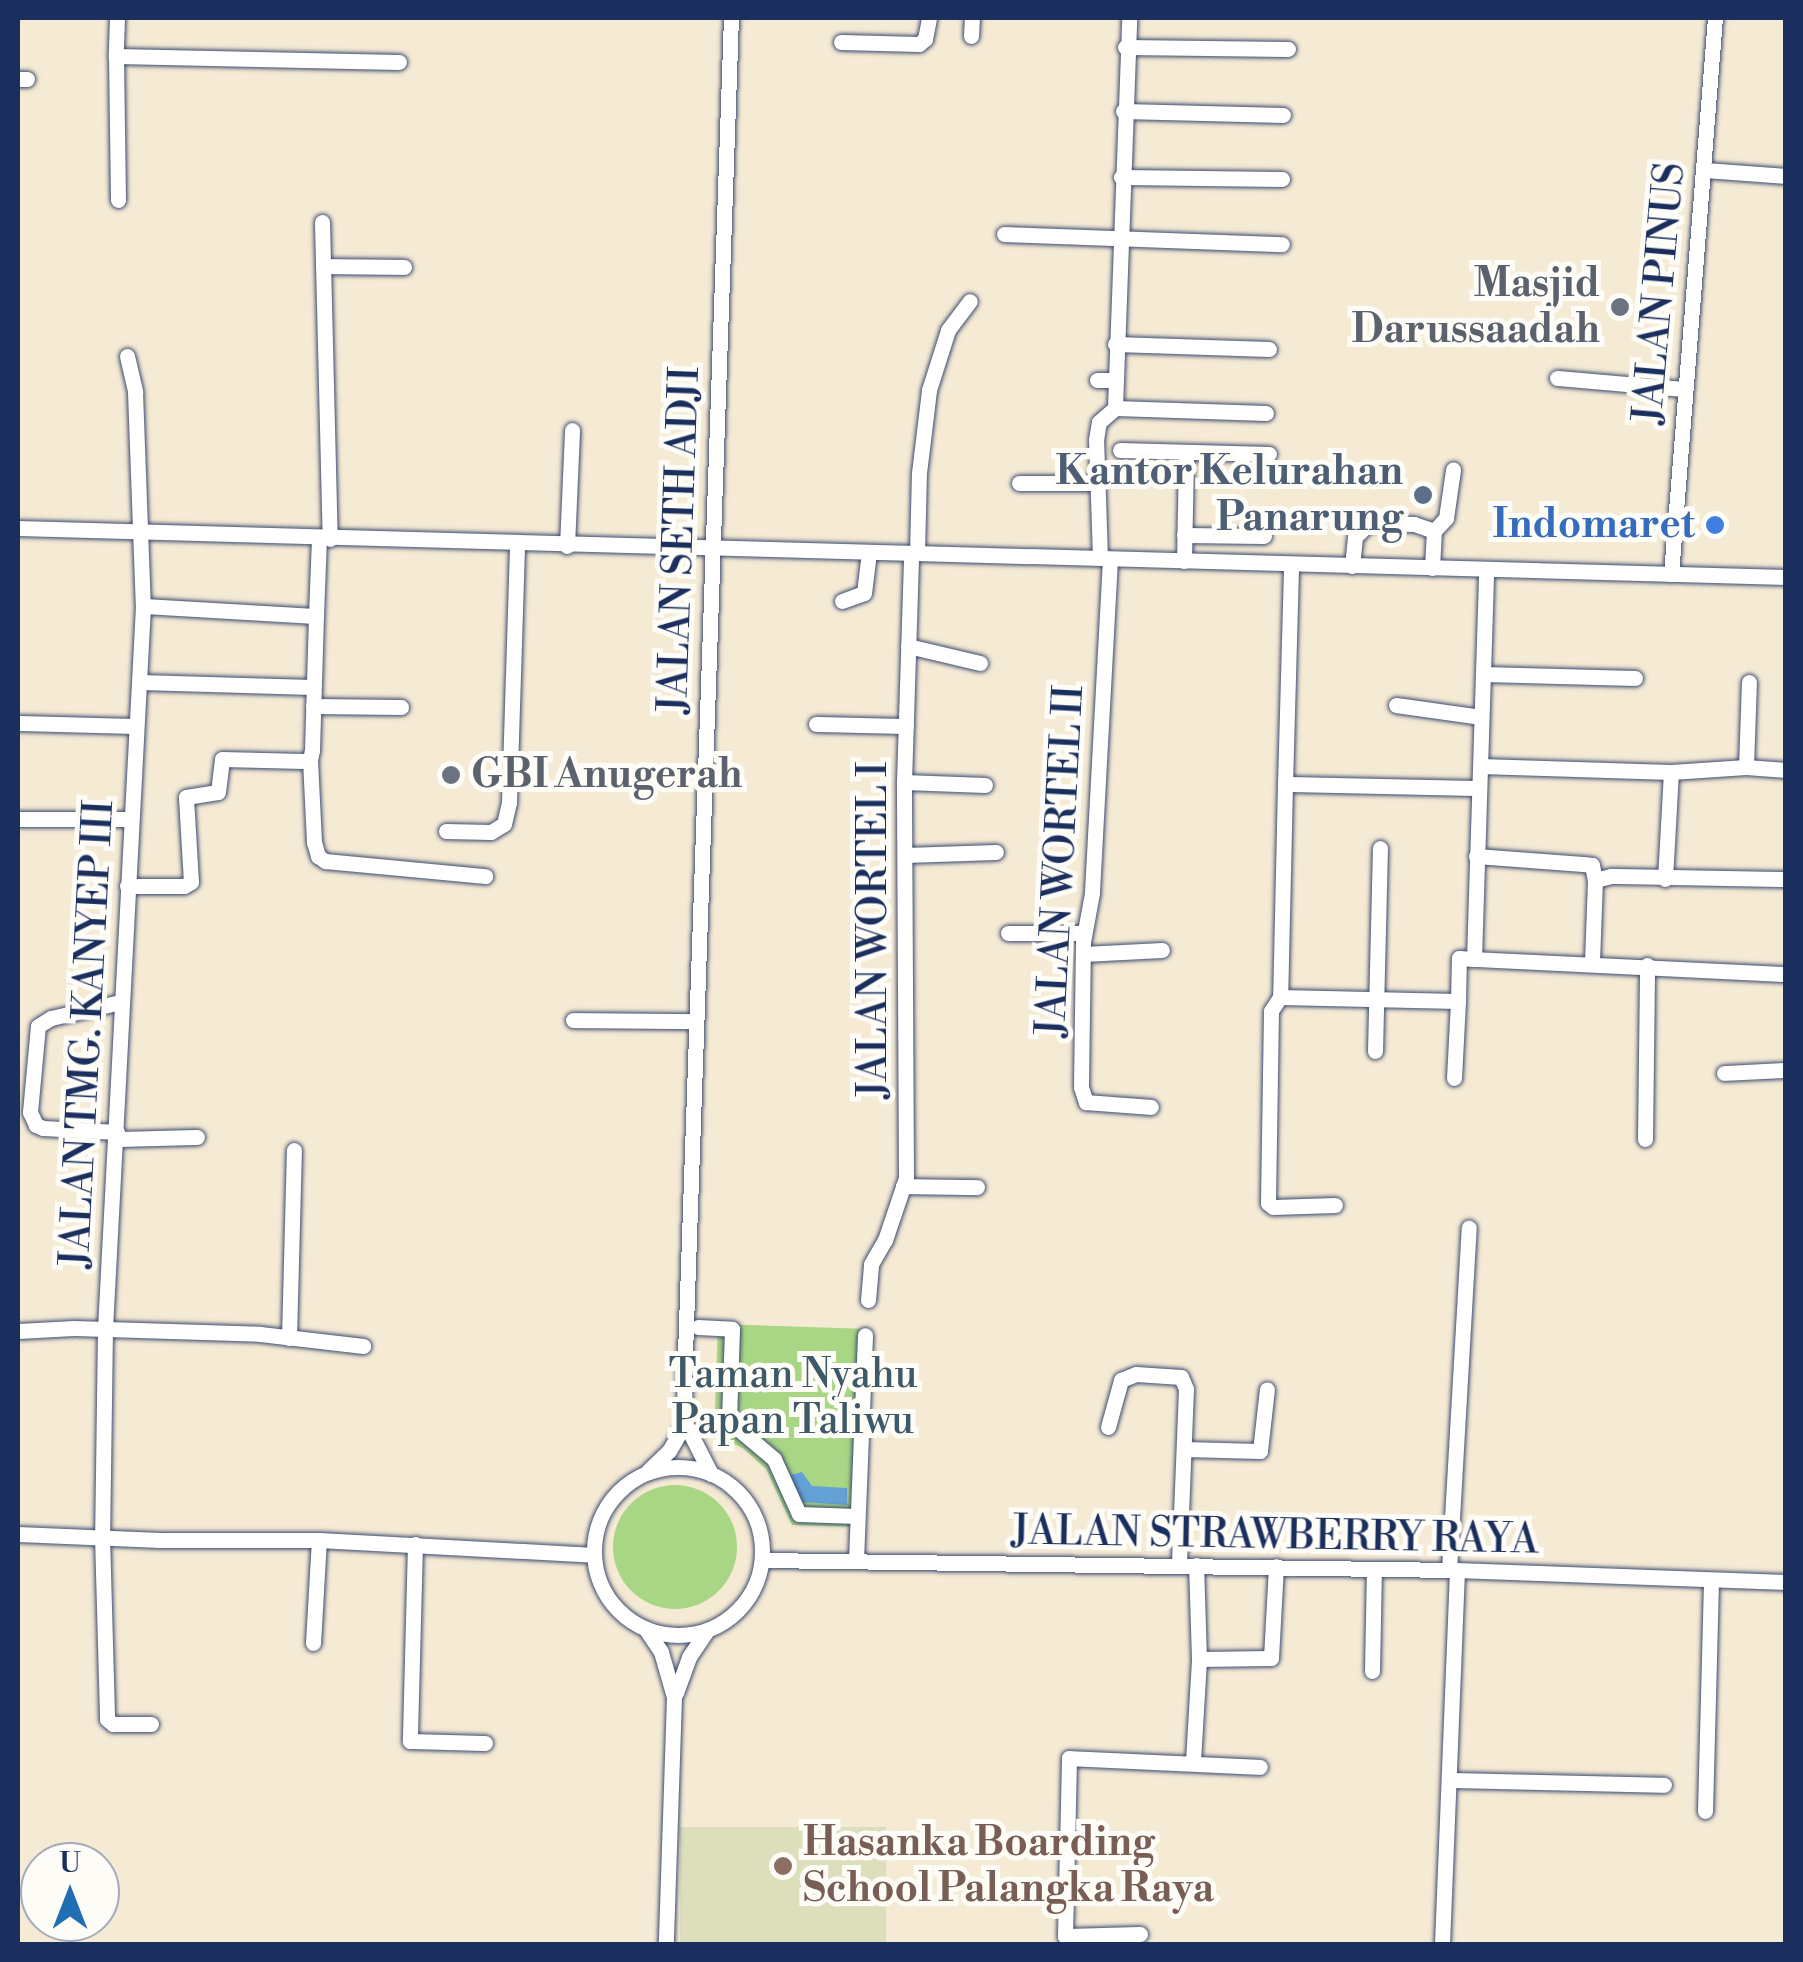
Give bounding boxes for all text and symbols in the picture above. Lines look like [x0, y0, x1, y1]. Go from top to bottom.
street label: JALAN PINUS [1625, 160, 1695, 426]
place label: Masjid Darussaadah [1351, 260, 1600, 354]
marker: Masjid Darussaadah [1609, 296, 1631, 318]
street label: JALAN SETH ADJI [650, 366, 710, 714]
place label: Kantor Kelurahan Panarung [1055, 448, 1403, 542]
marker: Kantor Kelurahan Panarung [1412, 484, 1434, 506]
place label: Indomaret [1493, 501, 1695, 549]
marker: Indomaret [1704, 514, 1726, 536]
street label: JALAN WORTEL II [1028, 684, 1094, 1038]
place label: GBI Anugerah [471, 751, 743, 799]
street label: JALAN WORTEL I [850, 762, 898, 1098]
marker: GBI Anugerah [440, 764, 462, 786]
street label: JALAN TMG. KANYEP III [52, 799, 124, 1269]
park label: Taman Nyahu Papan Taliwu [668, 1351, 918, 1445]
street label: JALAN STRAWBERRY RAYA [1011, 1507, 1539, 1565]
place label: Hasanka Boarding School Palangka Raya [803, 1819, 1214, 1913]
north arrow [20, 1842, 120, 1942]
text: U [59, 1846, 81, 1881]
marker: Hasanka Boarding School Palangka Raya [772, 1855, 794, 1877]

